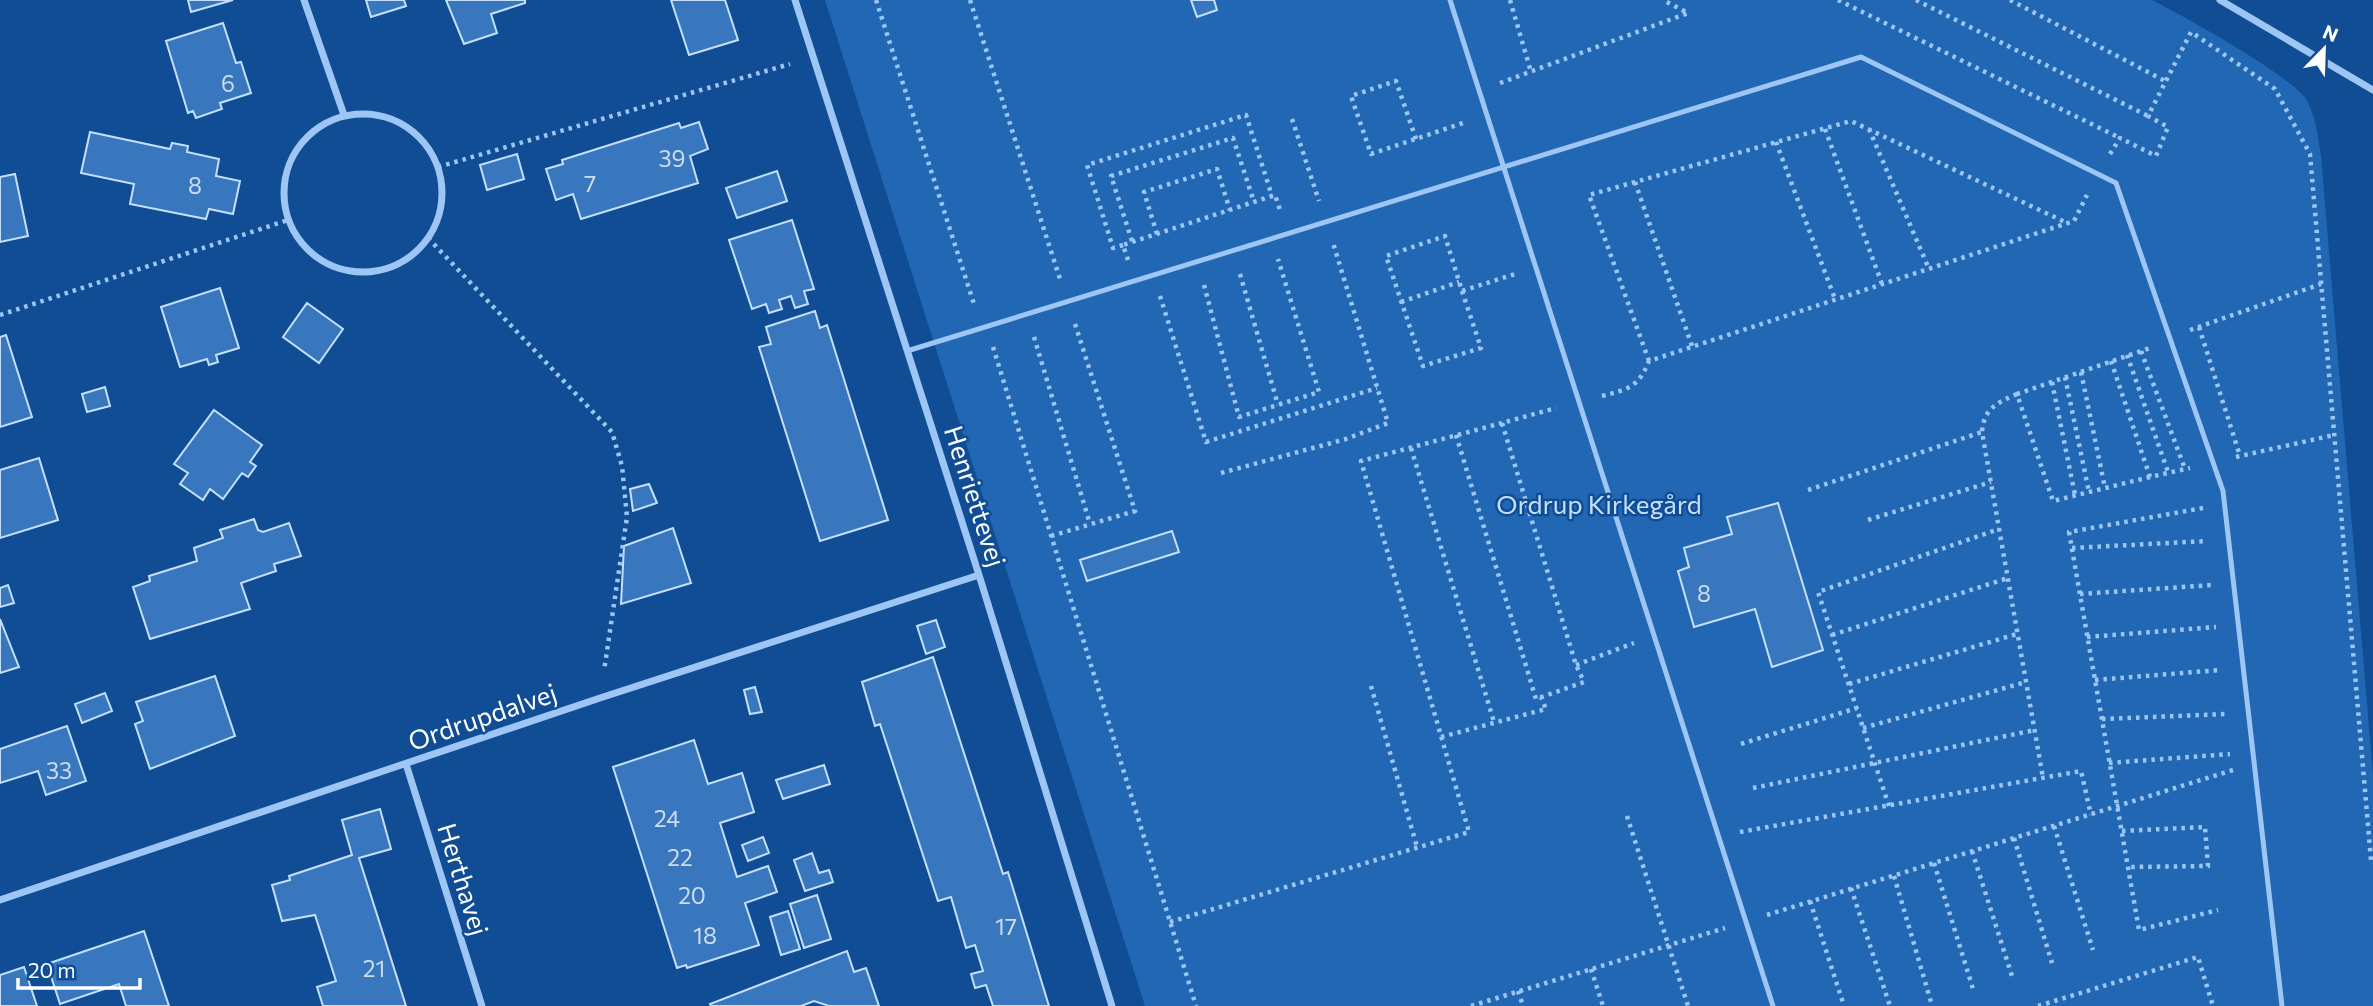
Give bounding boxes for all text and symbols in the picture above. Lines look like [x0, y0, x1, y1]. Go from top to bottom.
north arrow [2289, 14, 2359, 84]
text: N [2320, 20, 2342, 46]
house number: 6 [221, 69, 235, 97]
house number: 39 [658, 144, 686, 172]
house number: 7 [584, 169, 596, 197]
house number: 8 [188, 171, 202, 199]
street label: Henriettevej [939, 422, 1013, 570]
park label: Ordrup Kirkegård [1496, 488, 1702, 519]
house number: 8 [1697, 579, 1711, 607]
street label: Ordrupdalvej [404, 676, 560, 756]
house number: 33 [46, 756, 72, 784]
house number: 24 [654, 804, 680, 832]
street label: Herthavej [432, 819, 496, 939]
house number: 22 [667, 843, 693, 871]
house number: 20 [678, 881, 706, 909]
house number: 17 [995, 912, 1017, 940]
house number: 18 [693, 921, 717, 949]
scale bar [18, 946, 140, 990]
house number: 21 [363, 954, 385, 982]
text: 20 m [28, 957, 76, 982]

